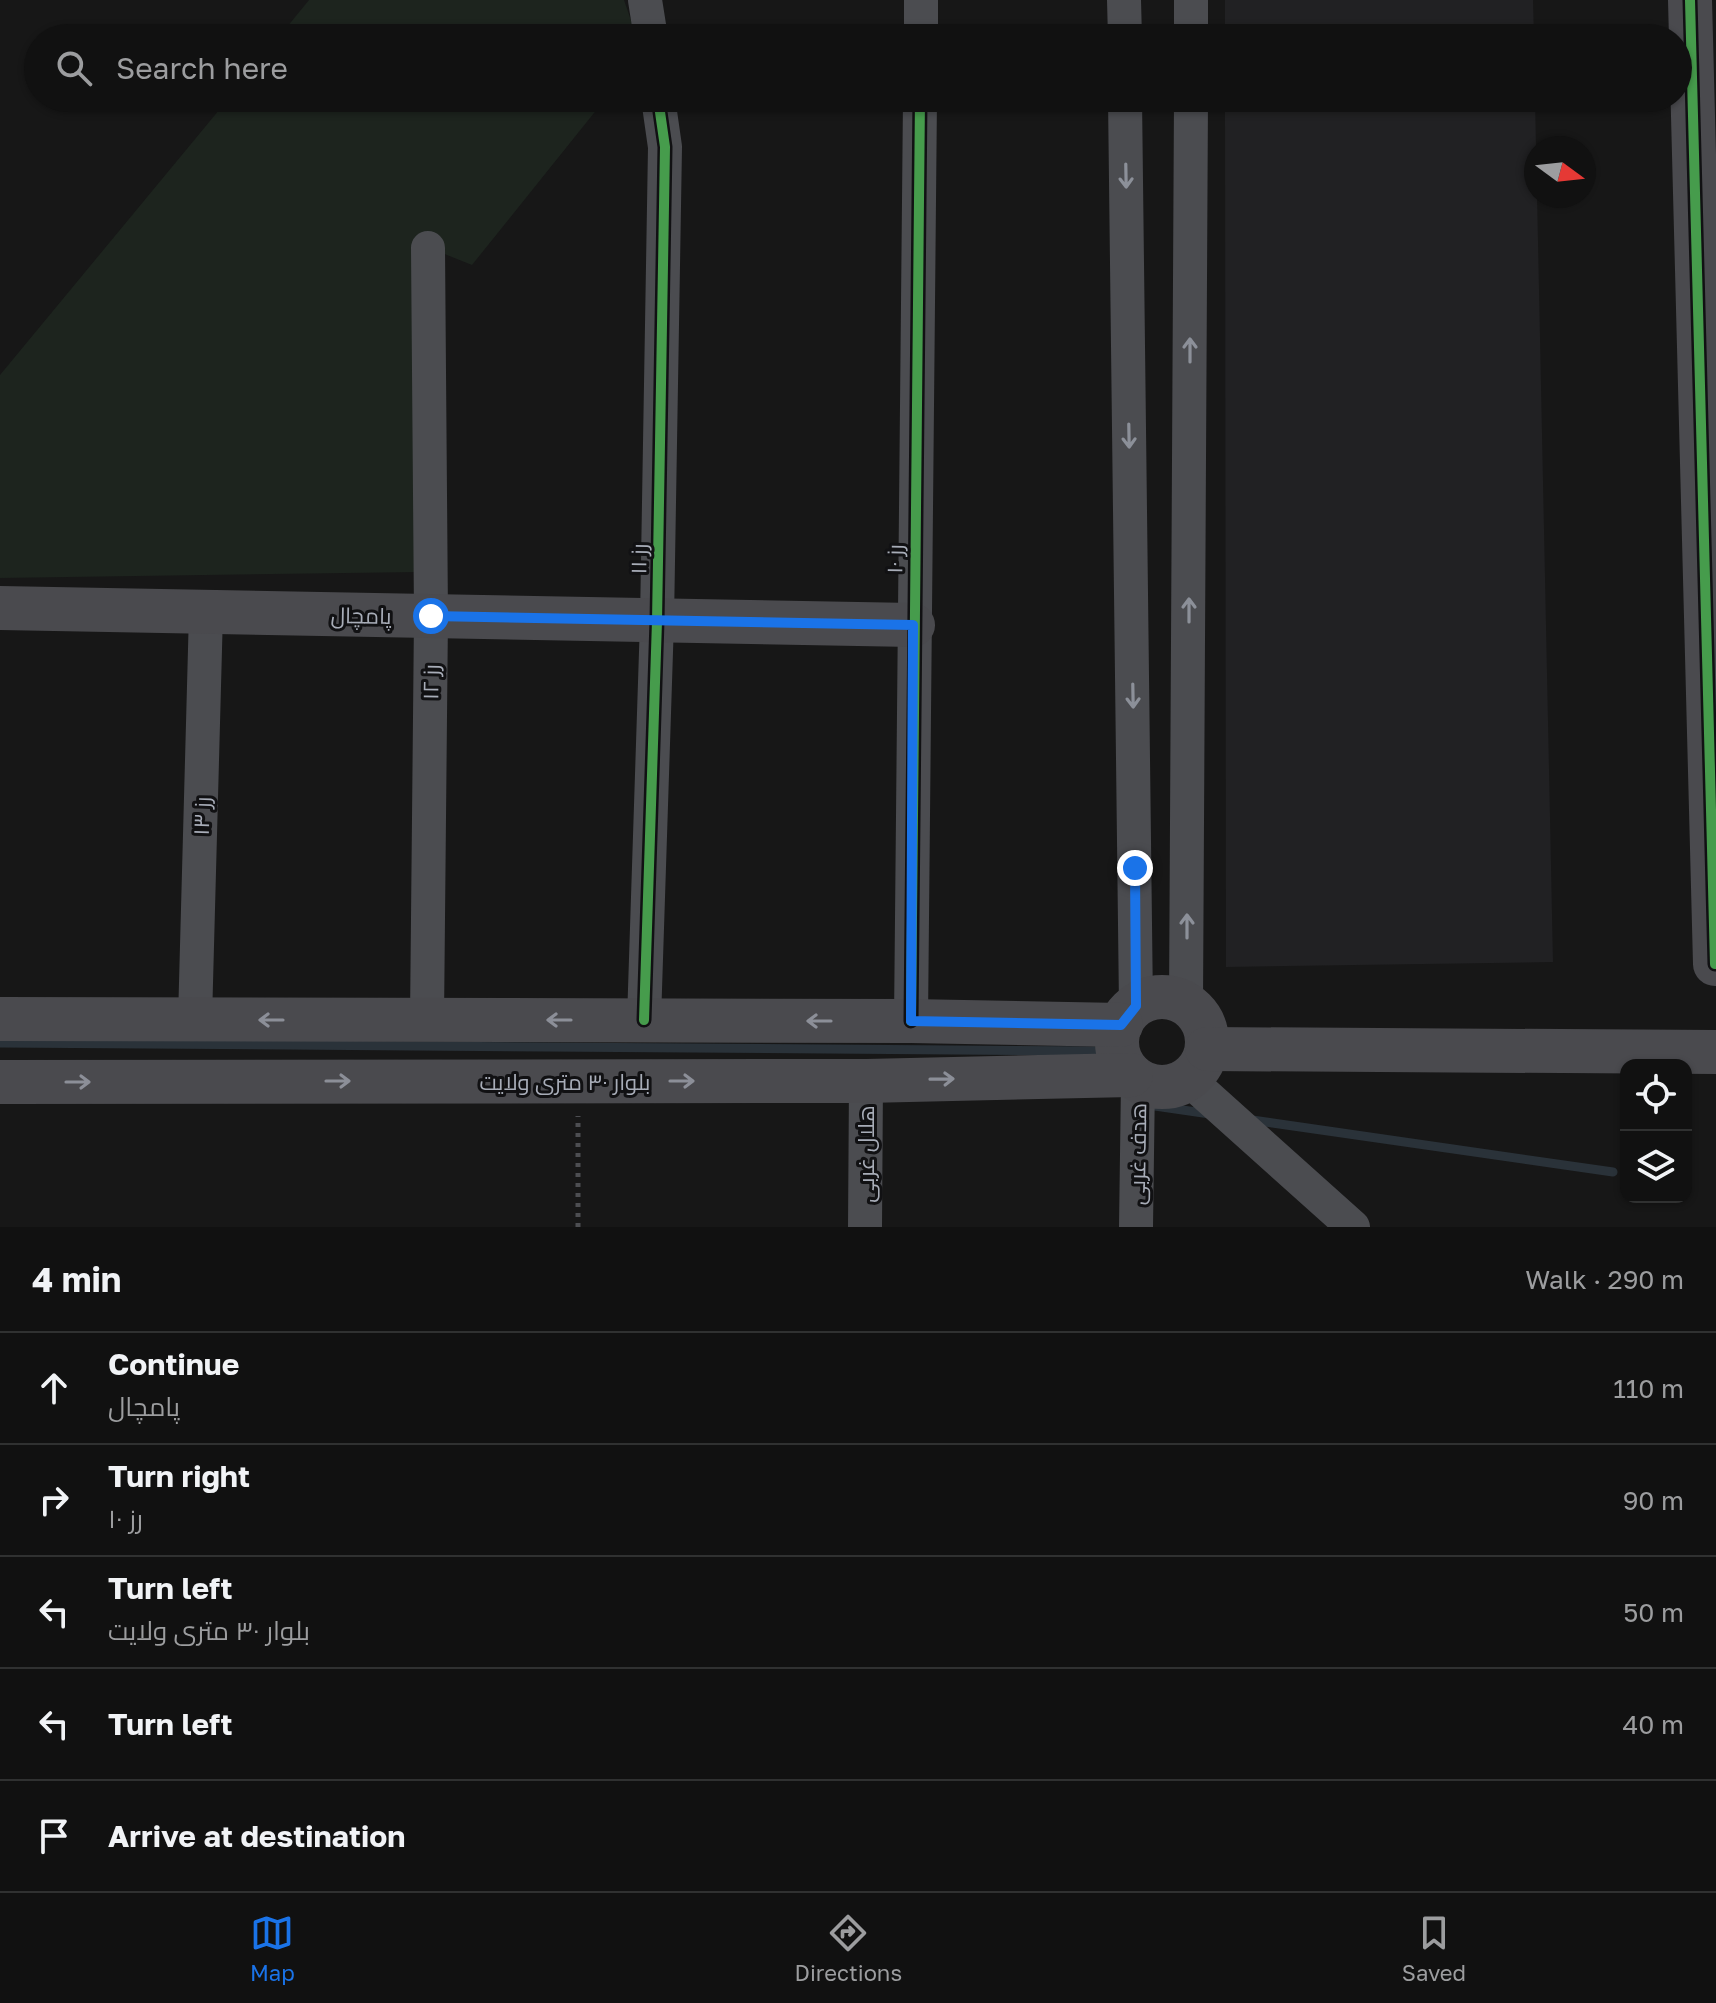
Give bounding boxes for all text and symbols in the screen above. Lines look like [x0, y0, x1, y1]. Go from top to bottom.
search box [24, 24, 1692, 112]
icon: search [52, 46, 96, 90]
text: Search here [116, 50, 288, 86]
north arrow [1524, 136, 1596, 208]
one-way arrow [1118, 162, 1134, 189]
one-way arrow [1182, 337, 1198, 364]
one-way arrow [1122, 422, 1137, 449]
street label: رز ۱۱ [624, 543, 652, 575]
street label: رز ۱۰ [880, 544, 908, 574]
one-way arrow [1181, 597, 1197, 624]
route start [413, 598, 449, 634]
street label: پامچال [330, 601, 392, 631]
street label: رز ۱۲ [416, 664, 444, 700]
one-way arrow [1125, 682, 1140, 709]
street label: رز ۱۳ [187, 796, 215, 836]
route end [1117, 850, 1153, 886]
one-way arrow [1179, 913, 1195, 940]
one-way arrow [258, 1012, 285, 1028]
one-way arrow [546, 1012, 573, 1028]
one-way arrow [806, 1013, 833, 1029]
map controls [1620, 1059, 1692, 1203]
button: locate [1620, 1059, 1692, 1131]
street label: بلوار ۳۰ متری ولایت [480, 1068, 650, 1095]
one-way arrow [928, 1072, 955, 1087]
one-way arrow [324, 1073, 351, 1089]
one-way arrow [668, 1073, 695, 1089]
one-way arrow [64, 1074, 91, 1090]
street label: هدف غربی [1123, 1103, 1152, 1205]
street label: هلال غربی [852, 1105, 880, 1203]
button: layers [1620, 1131, 1692, 1203]
text: 4 min [32, 1259, 121, 1299]
text: Walk · 290 m [1525, 1264, 1684, 1295]
text: Continue [108, 1346, 239, 1382]
icon: ahead [32, 1366, 76, 1410]
text: 110 m [1613, 1373, 1684, 1404]
text: پامچال [108, 1391, 180, 1422]
text: Turn right [108, 1458, 250, 1494]
icon: right [32, 1478, 76, 1522]
text: 90 m [1623, 1485, 1684, 1516]
text: رز ۱۰ [108, 1503, 143, 1534]
text: Turn left [108, 1570, 233, 1606]
icon: left [32, 1590, 76, 1634]
text: 50 m [1623, 1597, 1684, 1628]
text: بلوار ۳۰ متری ولایت [108, 1615, 310, 1646]
icon: left [32, 1702, 76, 1746]
text: Turn left [108, 1706, 233, 1742]
text: 40 m [1623, 1709, 1684, 1740]
icon: arrive [32, 1814, 76, 1858]
text: Arrive at destination [108, 1818, 405, 1854]
tab: Map [250, 1911, 295, 1986]
tab: Directions [795, 1911, 902, 1986]
tab: Saved [1402, 1911, 1466, 1986]

